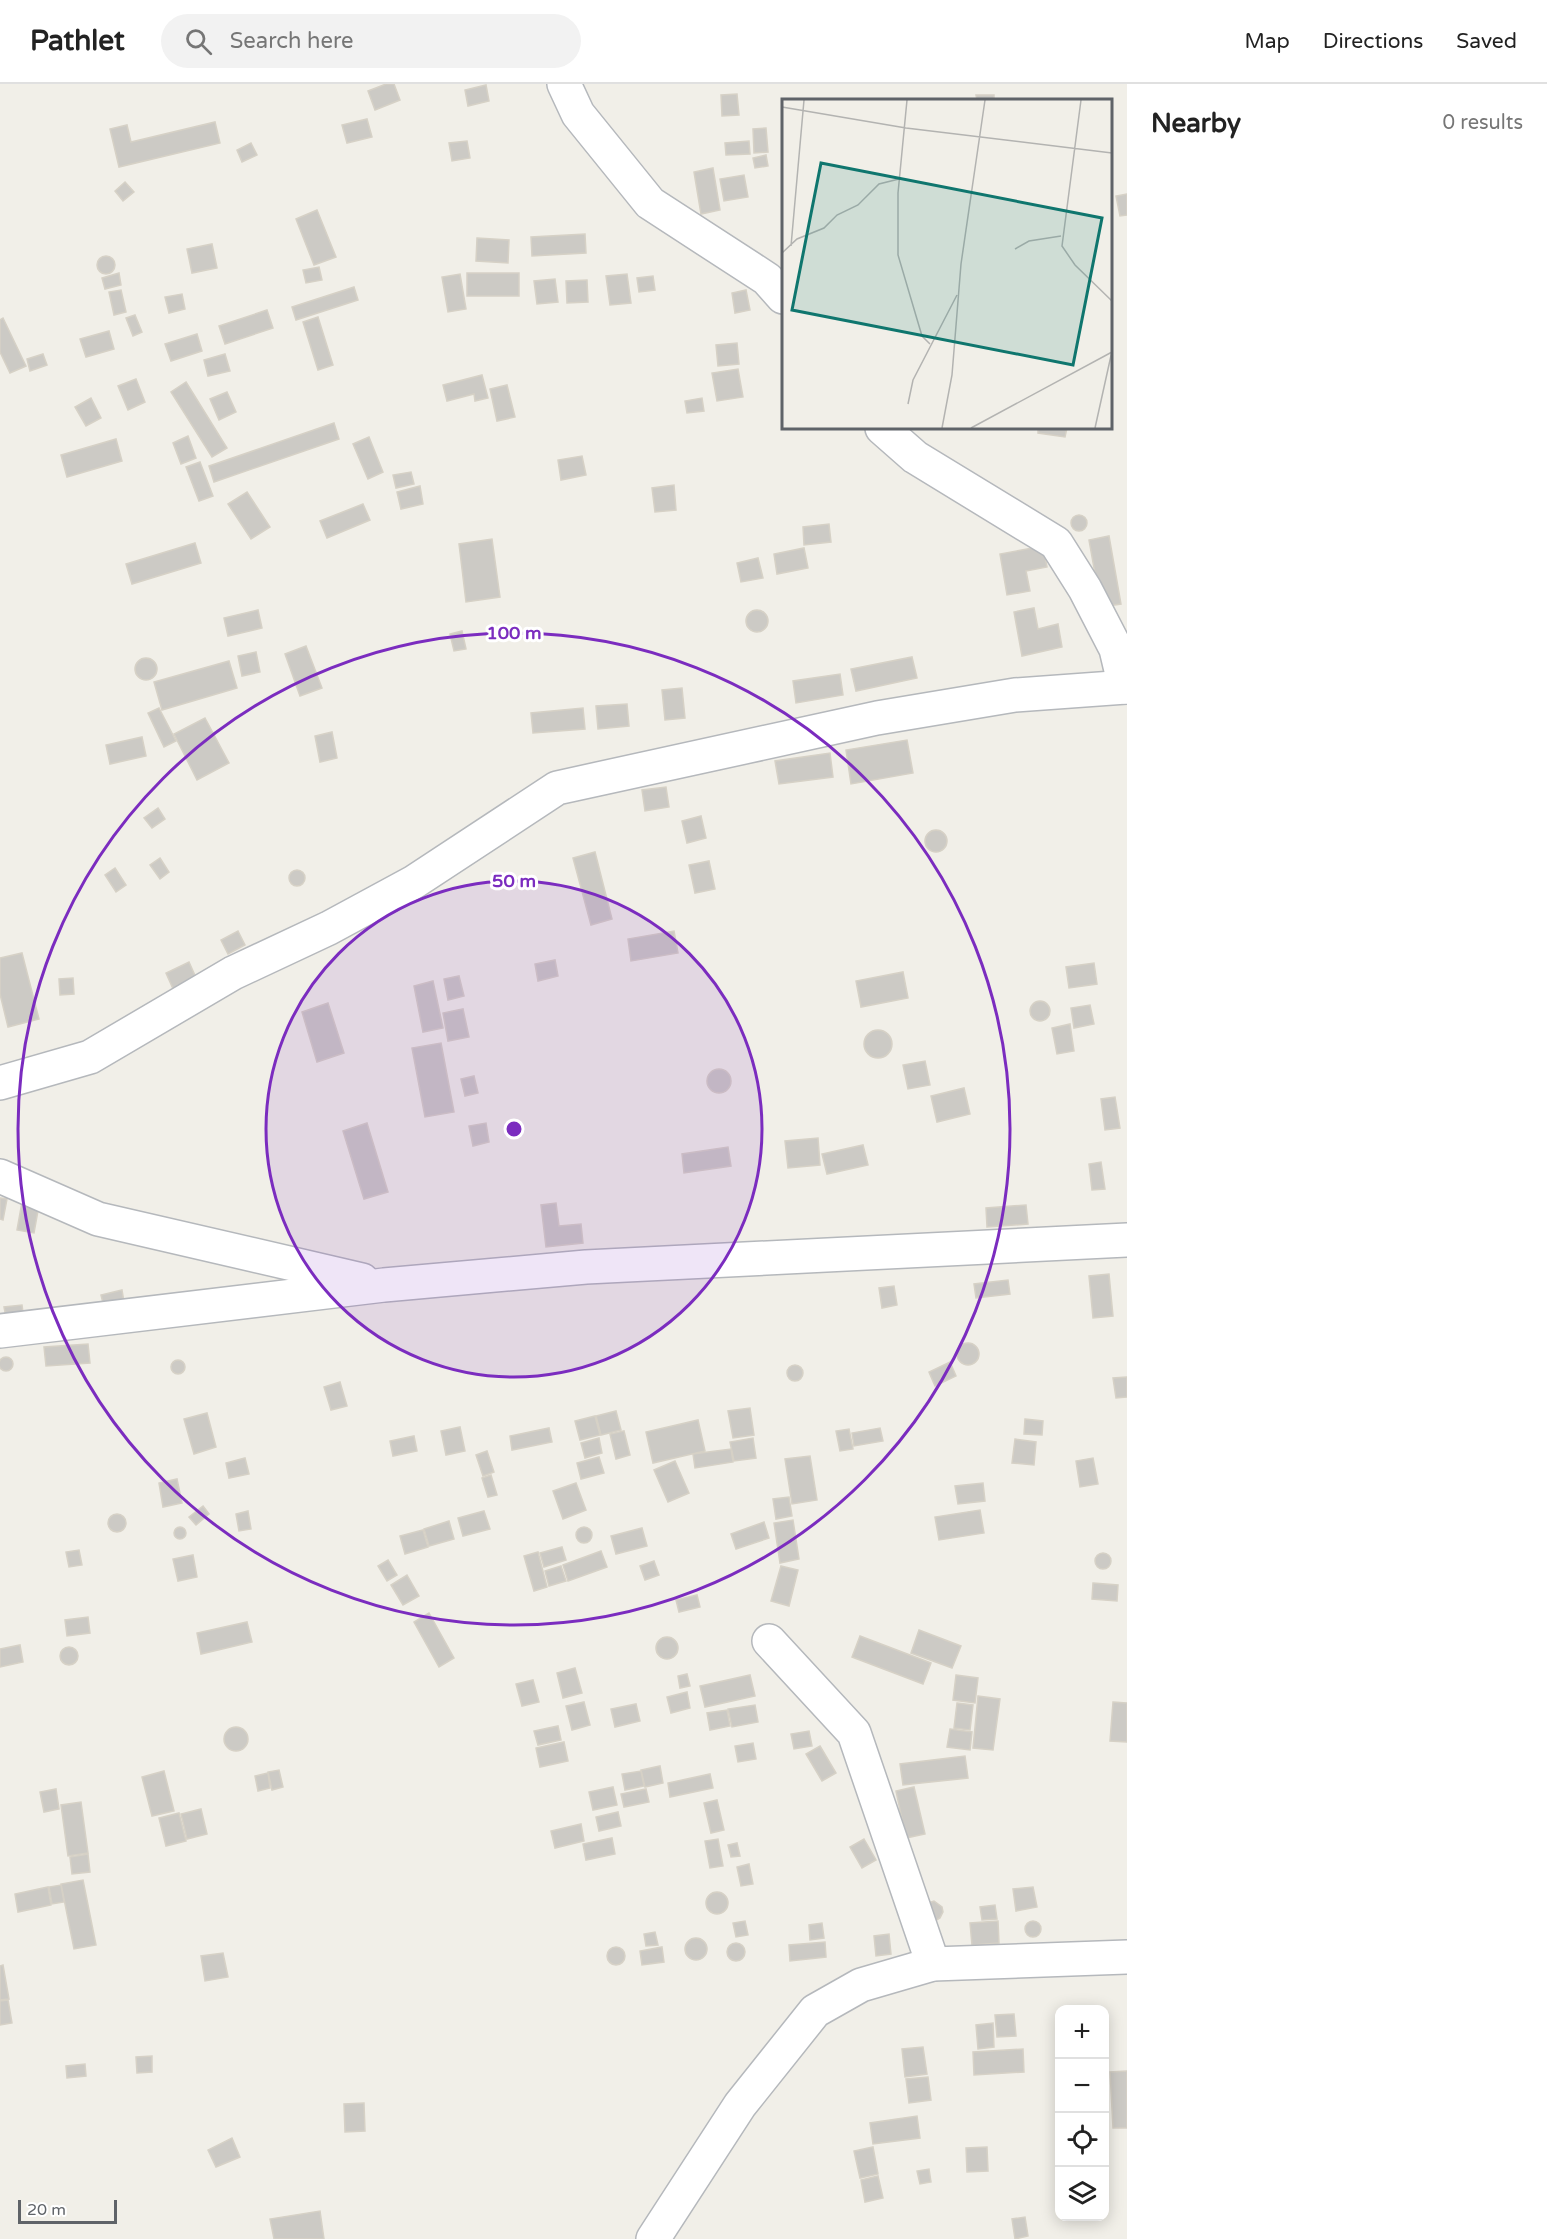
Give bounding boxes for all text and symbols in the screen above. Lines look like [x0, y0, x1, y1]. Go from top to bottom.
search box [161, 14, 581, 68]
text: Pathlet [30, 24, 125, 58]
icon: search [182, 25, 215, 58]
text: Search here [230, 28, 353, 54]
text: Map [1244, 29, 1290, 54]
text: Directions [1323, 29, 1423, 54]
text: Saved [1456, 29, 1517, 54]
inset map [782, 99, 1112, 429]
text: Nearby [1151, 108, 1241, 139]
text: 0 results [1443, 111, 1523, 135]
text: 100 m [486, 622, 542, 644]
text: 50 m [492, 870, 536, 892]
centre of rings [504, 1119, 524, 1139]
map controls [1055, 2005, 1109, 2221]
button: + [1055, 2005, 1109, 2059]
button: − [1055, 2059, 1109, 2113]
button: locate [1055, 2113, 1109, 2167]
button: layers [1055, 2167, 1109, 2221]
scale bar [18, 2197, 117, 2224]
text: 20 m [27, 2200, 66, 2220]

